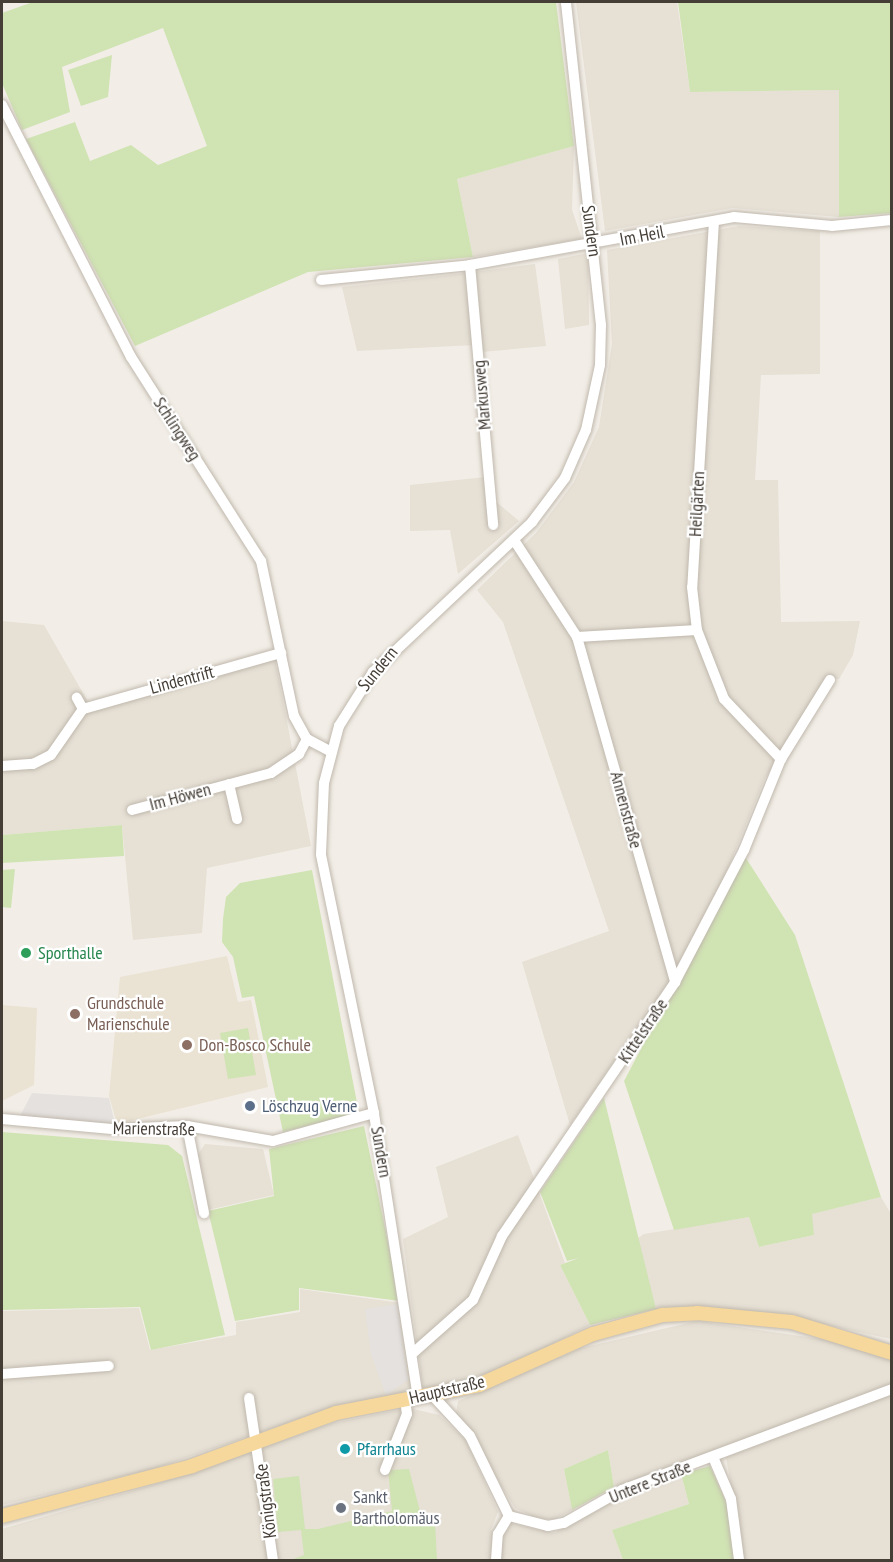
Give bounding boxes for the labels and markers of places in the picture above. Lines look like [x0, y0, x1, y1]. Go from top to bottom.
place label: Sporthalle [38, 942, 103, 964]
marker: Sporthalle [19, 946, 33, 960]
place label: Grundschule Marienschule [87, 993, 170, 1036]
marker: Grundschule Marienschule [68, 1007, 82, 1021]
place label: Don-Bosco Schule [199, 1034, 311, 1056]
marker: Don-Bosco Schule [180, 1038, 194, 1052]
place label: Löschzug Verne [262, 1095, 358, 1117]
marker: Löschzug Verne [243, 1099, 257, 1113]
place label: Pfarrhaus [357, 1438, 416, 1460]
marker: Pfarrhaus [338, 1442, 352, 1456]
place label: Sankt Bartholomäus [353, 1487, 439, 1530]
marker: Sankt Bartholomäus [334, 1501, 348, 1515]

